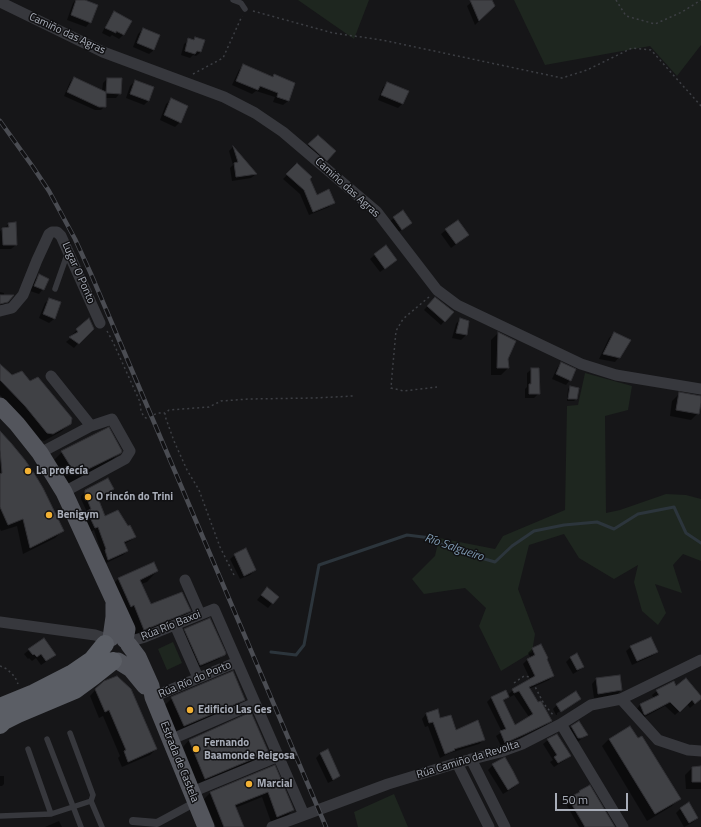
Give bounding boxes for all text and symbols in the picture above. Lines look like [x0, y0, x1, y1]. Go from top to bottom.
street label: Camiño das Agras [27, 11, 107, 57]
street label: Camiño das Agras [312, 155, 382, 221]
street label: Lugar O Ponto [59, 240, 97, 306]
place label: La profecía [36, 464, 88, 478]
marker: La profecía [23, 466, 33, 476]
place label: O rincón do Trini [96, 490, 173, 504]
marker: O rincón do Trini [83, 492, 93, 502]
place label: Benigym [57, 508, 99, 522]
marker: Benigym [44, 510, 54, 520]
water label: Río Salgueiro [423, 531, 485, 565]
street label: Rúa Río Baxoi [139, 608, 203, 644]
street label: Rúa Río do Porto [157, 659, 233, 701]
place label: Edificio Las Ges [198, 703, 272, 717]
marker: Edificio Las Ges [185, 705, 195, 715]
street label: Estrada de Castela [157, 720, 201, 804]
place label: Fernando Baamonde Reigosa [204, 736, 295, 762]
street label: Rúa Camiño da Revolta [415, 738, 521, 782]
marker: Fernando Baamonde Reigosa [191, 744, 201, 754]
place label: Marcial [257, 777, 292, 791]
marker: Marcial [244, 779, 254, 789]
scale bar [557, 785, 630, 811]
text: 50 m [562, 790, 588, 809]

